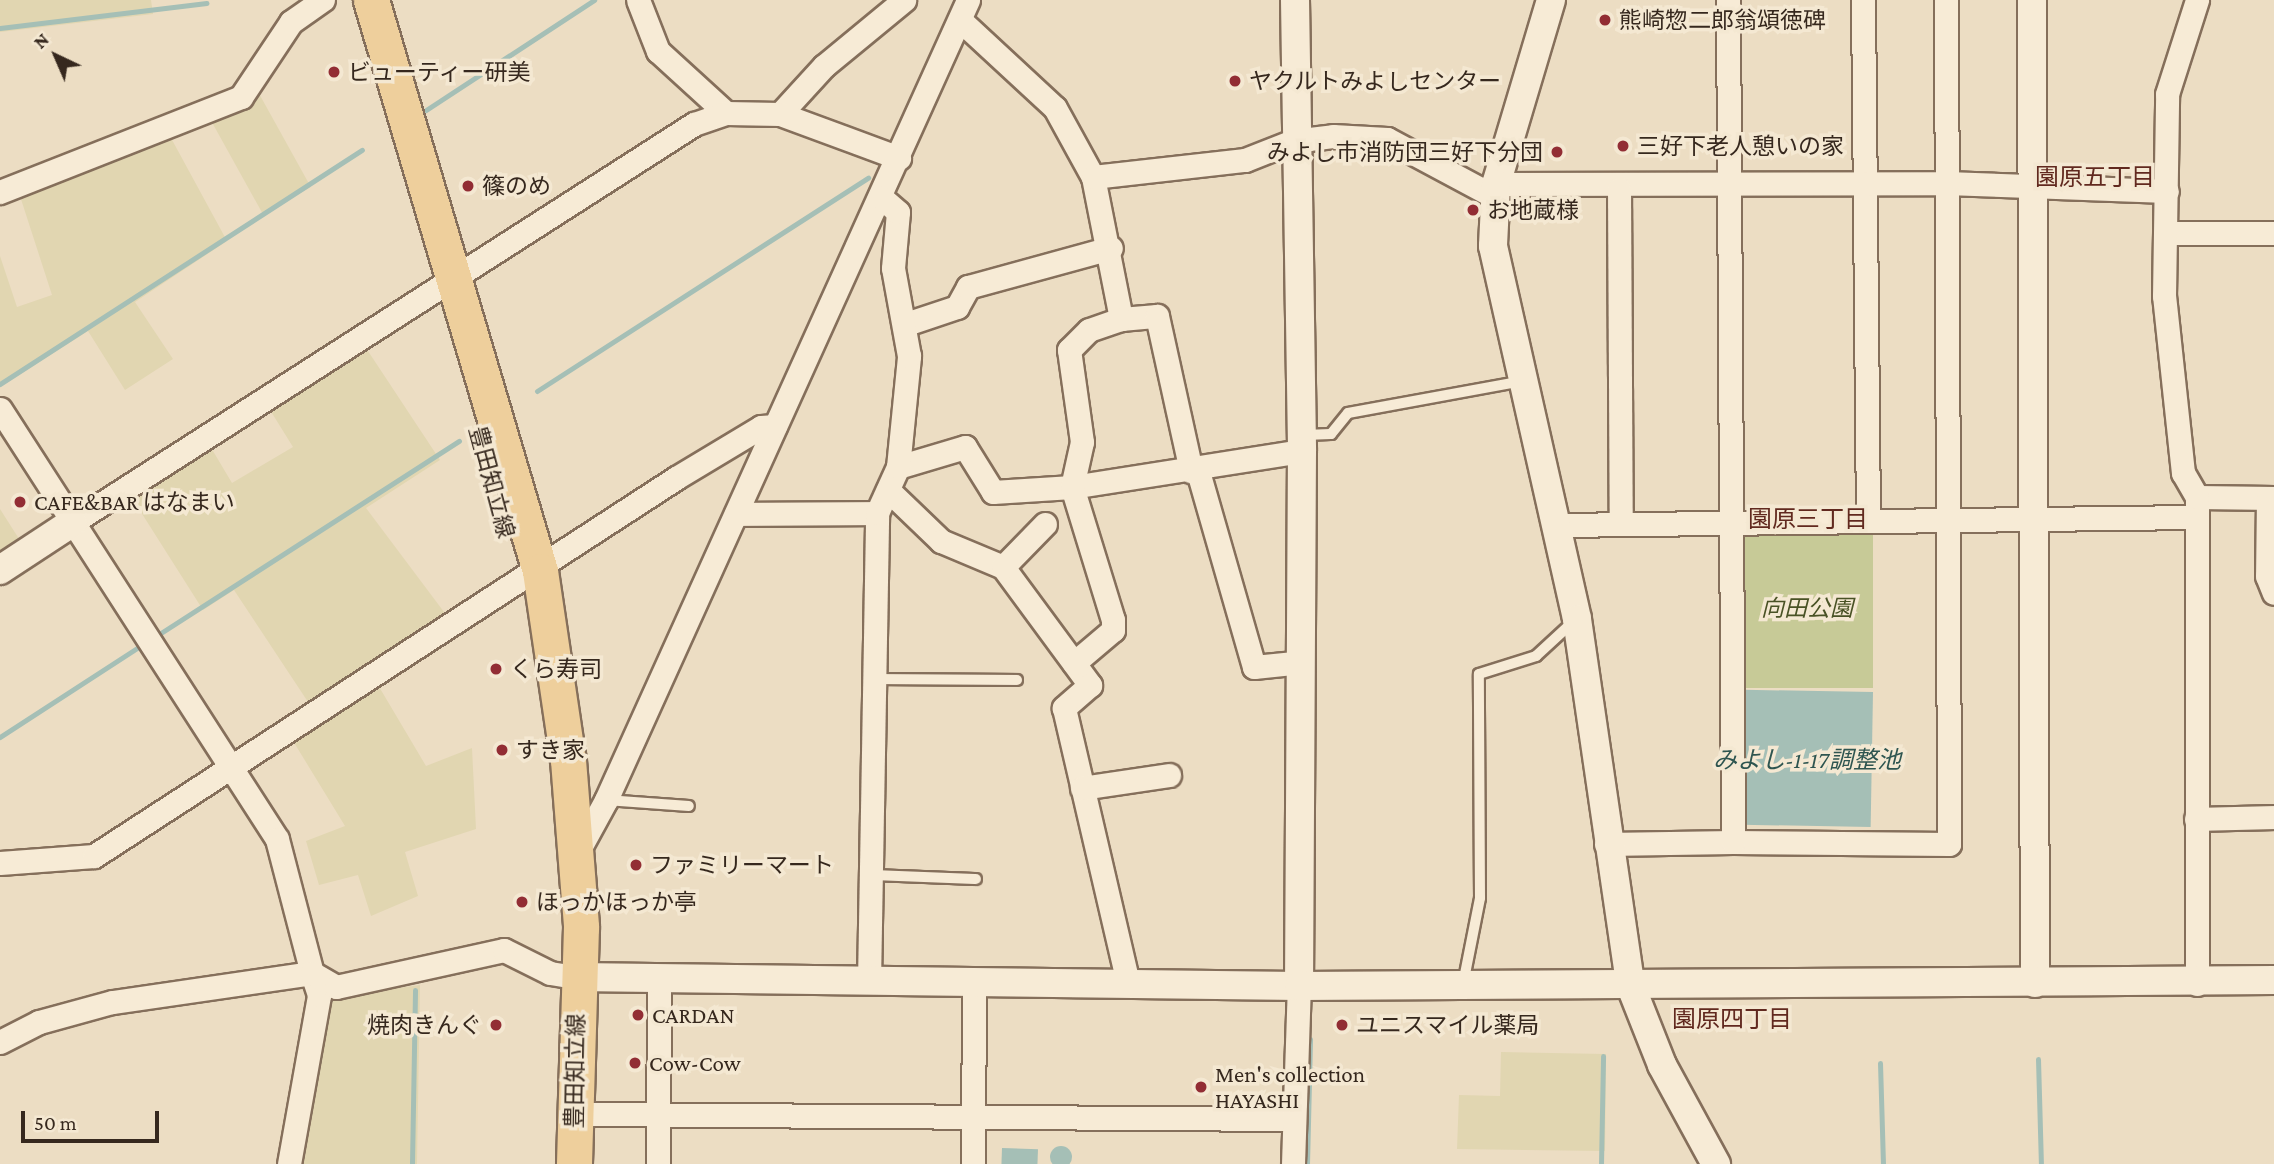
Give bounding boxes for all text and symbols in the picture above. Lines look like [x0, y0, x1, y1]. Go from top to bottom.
place label: 熊崎惣二郎翁頌徳碑 [1619, 6, 1826, 34]
marker: 熊崎惣二郎翁頌徳碑 [1597, 12, 1613, 28]
north arrow [21, 21, 91, 91]
text: N [29, 28, 53, 53]
place label: ビューティー研美 [348, 58, 532, 86]
marker: ビューティー研美 [326, 64, 342, 80]
place label: ヤクルトみよしセンター [1249, 67, 1502, 95]
marker: ヤクルトみよしセンター [1227, 73, 1243, 89]
place label: 三好下老人憩いの家 [1637, 132, 1844, 160]
place label: みよし市消防団三好下分団 [1267, 138, 1543, 166]
marker: 三好下老人憩いの家 [1615, 138, 1631, 154]
marker: みよし市消防団三好下分団 [1549, 144, 1565, 160]
district label: 園原五丁目 [2035, 163, 2155, 191]
place label: 篠のめ [482, 172, 551, 200]
marker: 篠のめ [460, 178, 476, 194]
place label: お地蔵様 [1487, 196, 1579, 224]
marker: お地蔵様 [1465, 202, 1481, 218]
street label: 豊田知立線 [464, 423, 520, 541]
place label: CAFE&BAR はなまい [34, 488, 235, 516]
marker: CAFE&BAR はなまい [12, 494, 28, 510]
district label: 園原三丁目 [1748, 505, 1868, 533]
park label: 向田公園 [1761, 594, 1853, 622]
place label: くら寿司 [510, 655, 602, 683]
marker: くら寿司 [488, 661, 504, 677]
place label: すき家 [516, 736, 585, 764]
marker: すき家 [494, 742, 510, 758]
water label: みよし-1-17調整池 [1713, 746, 1901, 774]
place label: ファミリーマート [650, 851, 834, 879]
marker: ファミリーマート [628, 857, 644, 873]
place label: ほっかほっか亭 [536, 888, 697, 916]
marker: ほっかほっか亭 [514, 894, 530, 910]
place label: CARDAN [652, 1001, 735, 1029]
district label: 園原四丁目 [1672, 1005, 1792, 1033]
marker: CARDAN [630, 1007, 646, 1023]
place label: 焼肉きんぐ [367, 1011, 482, 1039]
place label: ユニスマイル薬局 [1356, 1011, 1540, 1039]
street label: 豊田知立線 [560, 1013, 590, 1129]
marker: 焼肉きんぐ [488, 1017, 504, 1033]
marker: ユニスマイル薬局 [1334, 1017, 1350, 1033]
place label: Cow-Cow [649, 1049, 741, 1077]
marker: Cow-Cow [627, 1055, 643, 1071]
place label: Men's collection HAYASHI [1215, 1060, 1365, 1114]
marker: Men's collection HAYASHI [1193, 1079, 1209, 1095]
scale bar [24, 1098, 163, 1142]
text: 50 m [34, 1111, 77, 1135]

